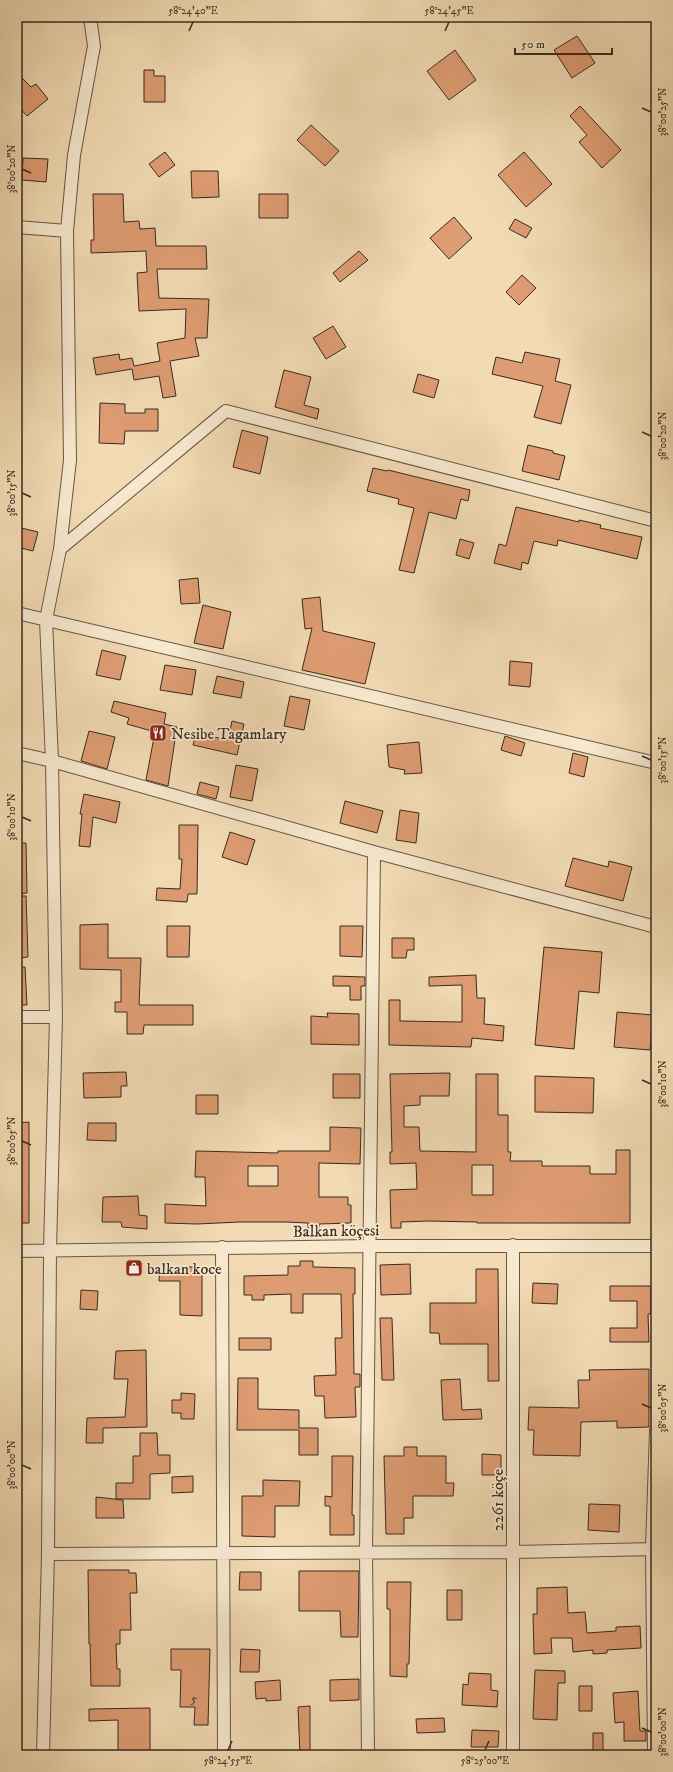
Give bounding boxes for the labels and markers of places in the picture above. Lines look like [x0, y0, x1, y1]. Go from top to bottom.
restaurant icon: Nesibe Tagamlary [148, 723, 168, 743]
place label: Nesibe Tagamlary [171, 724, 287, 744]
shop icon: balkan koce [124, 1258, 144, 1278]
place label: balkan koce [147, 1259, 222, 1279]

